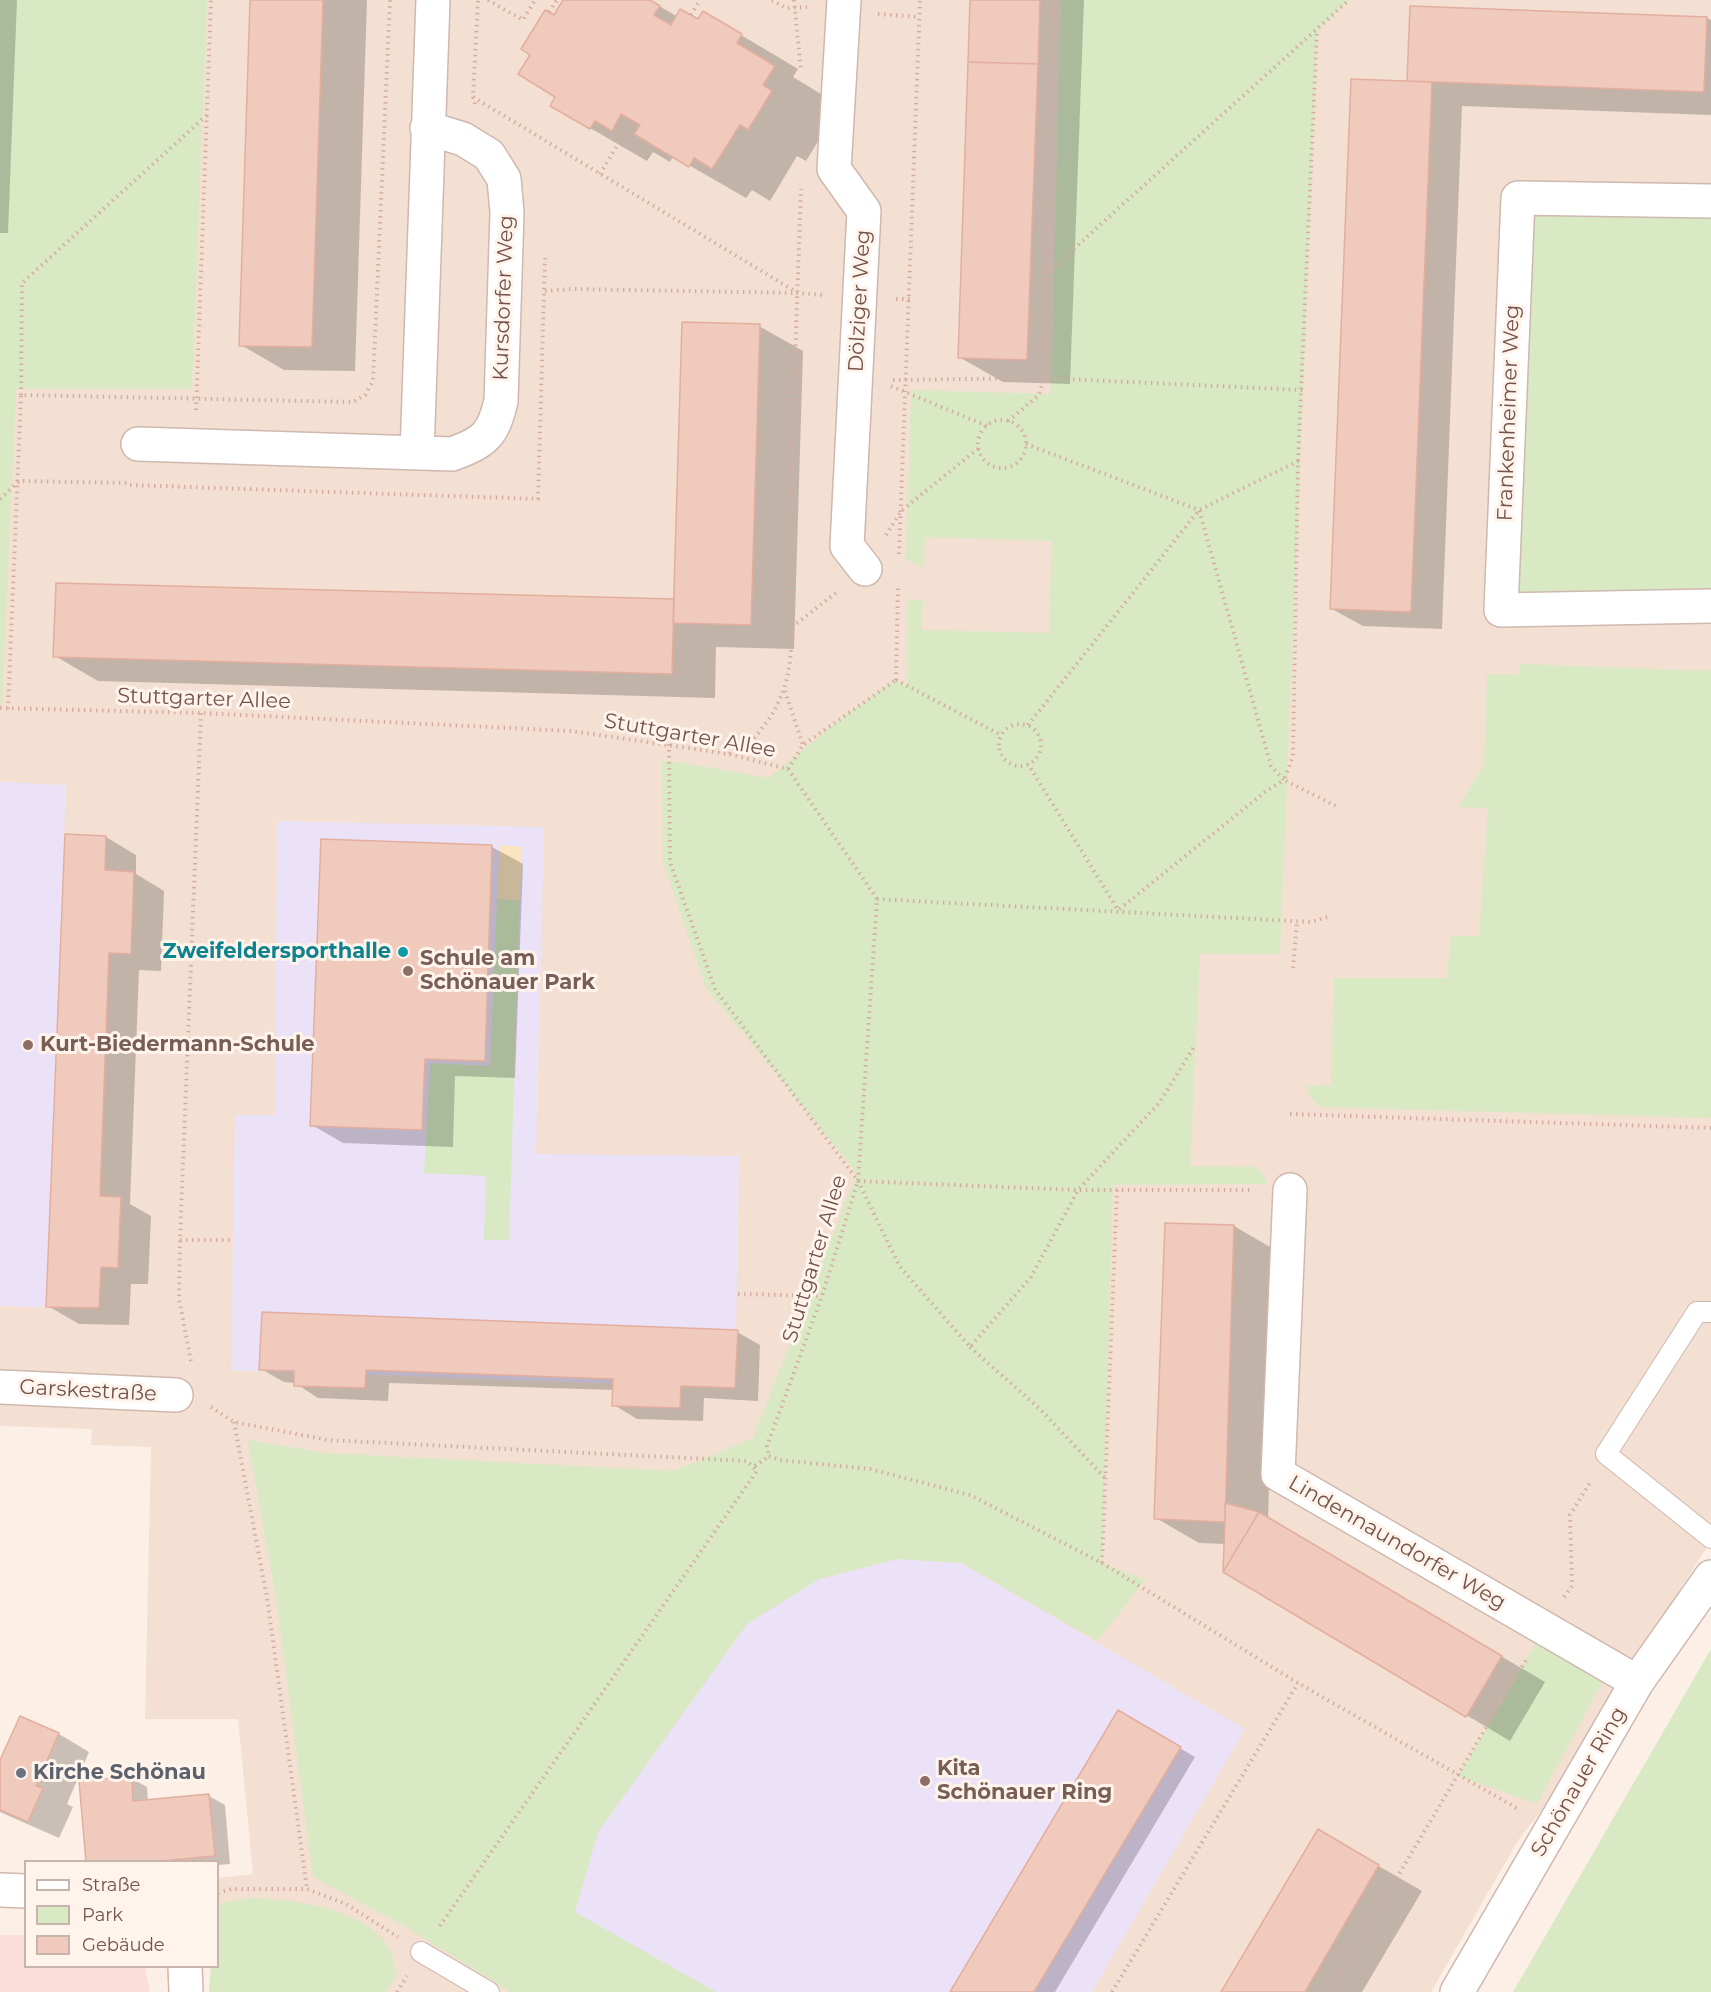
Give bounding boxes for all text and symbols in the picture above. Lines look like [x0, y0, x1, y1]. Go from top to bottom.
street label: Kursdorfer Weg [489, 215, 519, 381]
street label: Dölziger Weg [844, 229, 876, 373]
street label: Frankenheimer Weg [1493, 304, 1525, 522]
street label: Stuttgarter Allee [117, 683, 291, 715]
street label: Stuttgarter Allee [602, 708, 778, 764]
place label: Zweifeldersporthalle [162, 939, 391, 965]
marker: Zweifeldersporthalle [396, 945, 410, 959]
place label: Schule am Schönauer Park [420, 946, 595, 996]
marker: Schule am Schönauer Park [401, 964, 415, 978]
place label: Kurt-Biedermann-Schule [40, 1032, 314, 1058]
marker: Kurt-Biedermann-Schule [21, 1038, 35, 1052]
street label: Stuttgarter Allee [778, 1172, 852, 1346]
street label: Garskestraße [19, 1375, 157, 1407]
street label: Lindennaundorfer Weg [1284, 1470, 1510, 1616]
street label: Schönauer Ring [1526, 1703, 1632, 1861]
place label: Kita Schönauer Ring [937, 1756, 1112, 1806]
place label: Kirche Schönau [33, 1760, 206, 1786]
marker: Kirche Schönau [14, 1766, 28, 1780]
marker: Kita Schönauer Ring [918, 1774, 932, 1788]
legend [24, 1860, 219, 1968]
text: Straße [82, 1874, 140, 1896]
text: Park [82, 1904, 123, 1926]
text: Gebäude [82, 1934, 165, 1956]

